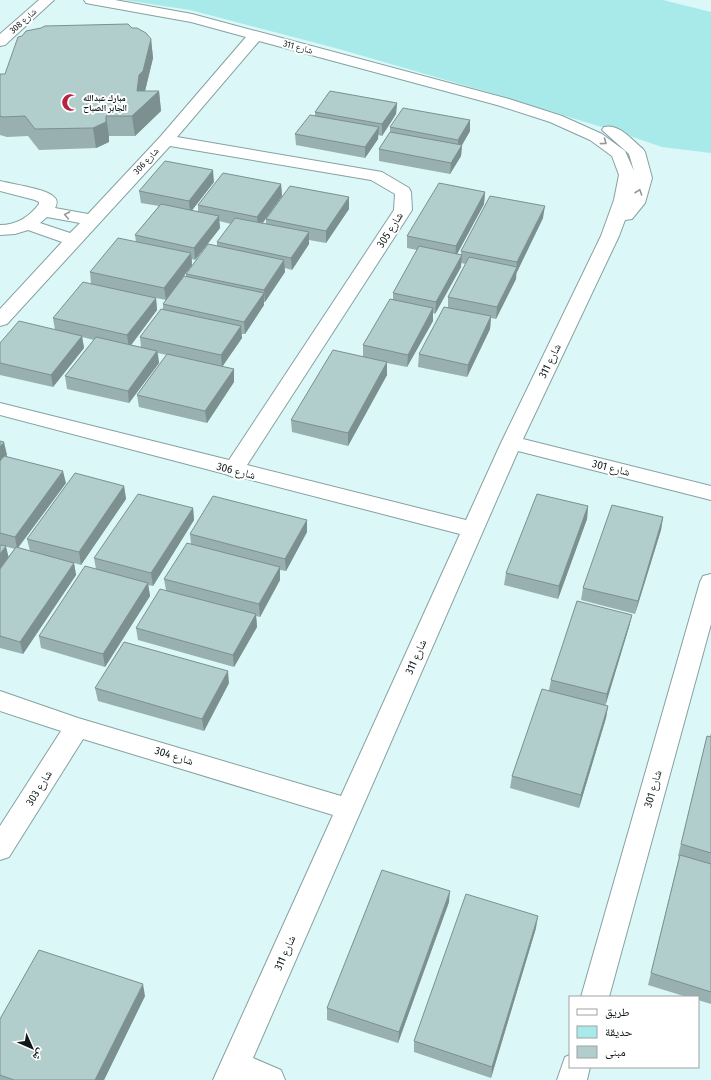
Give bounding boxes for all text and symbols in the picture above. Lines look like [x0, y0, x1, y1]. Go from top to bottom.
street label: شارع 308 [8, 6, 39, 36]
street label: شارع 311 [282, 38, 314, 57]
mosque icon: مبارك عبدالله الجابر الصباح [60, 93, 80, 113]
place label: مبارك عبدالله الجابر الصباح [83, 93, 128, 114]
one-way arrow [599, 138, 606, 145]
street label: شارع 306 [131, 146, 162, 177]
one-way arrow [635, 189, 643, 196]
street label: شارع 305 [374, 210, 406, 250]
one-way arrow [64, 212, 71, 220]
street label: شارع 311 [536, 342, 564, 380]
street label: شارع 301 [591, 457, 631, 479]
street label: شارع 306 [215, 460, 257, 482]
street label: شارع 311 [403, 638, 429, 676]
street label: شارع 304 [153, 744, 195, 768]
street label: شارع 303 [23, 768, 55, 808]
street label: شارع 301 [641, 769, 665, 809]
street label: شارع 311 [272, 934, 298, 972]
legend [569, 996, 699, 1068]
text: طريق [605, 1005, 630, 1019]
text: حديقة [605, 1025, 633, 1039]
north arrow [12, 1028, 52, 1068]
text: ش [29, 1045, 47, 1064]
text: مبنى [605, 1045, 626, 1059]

